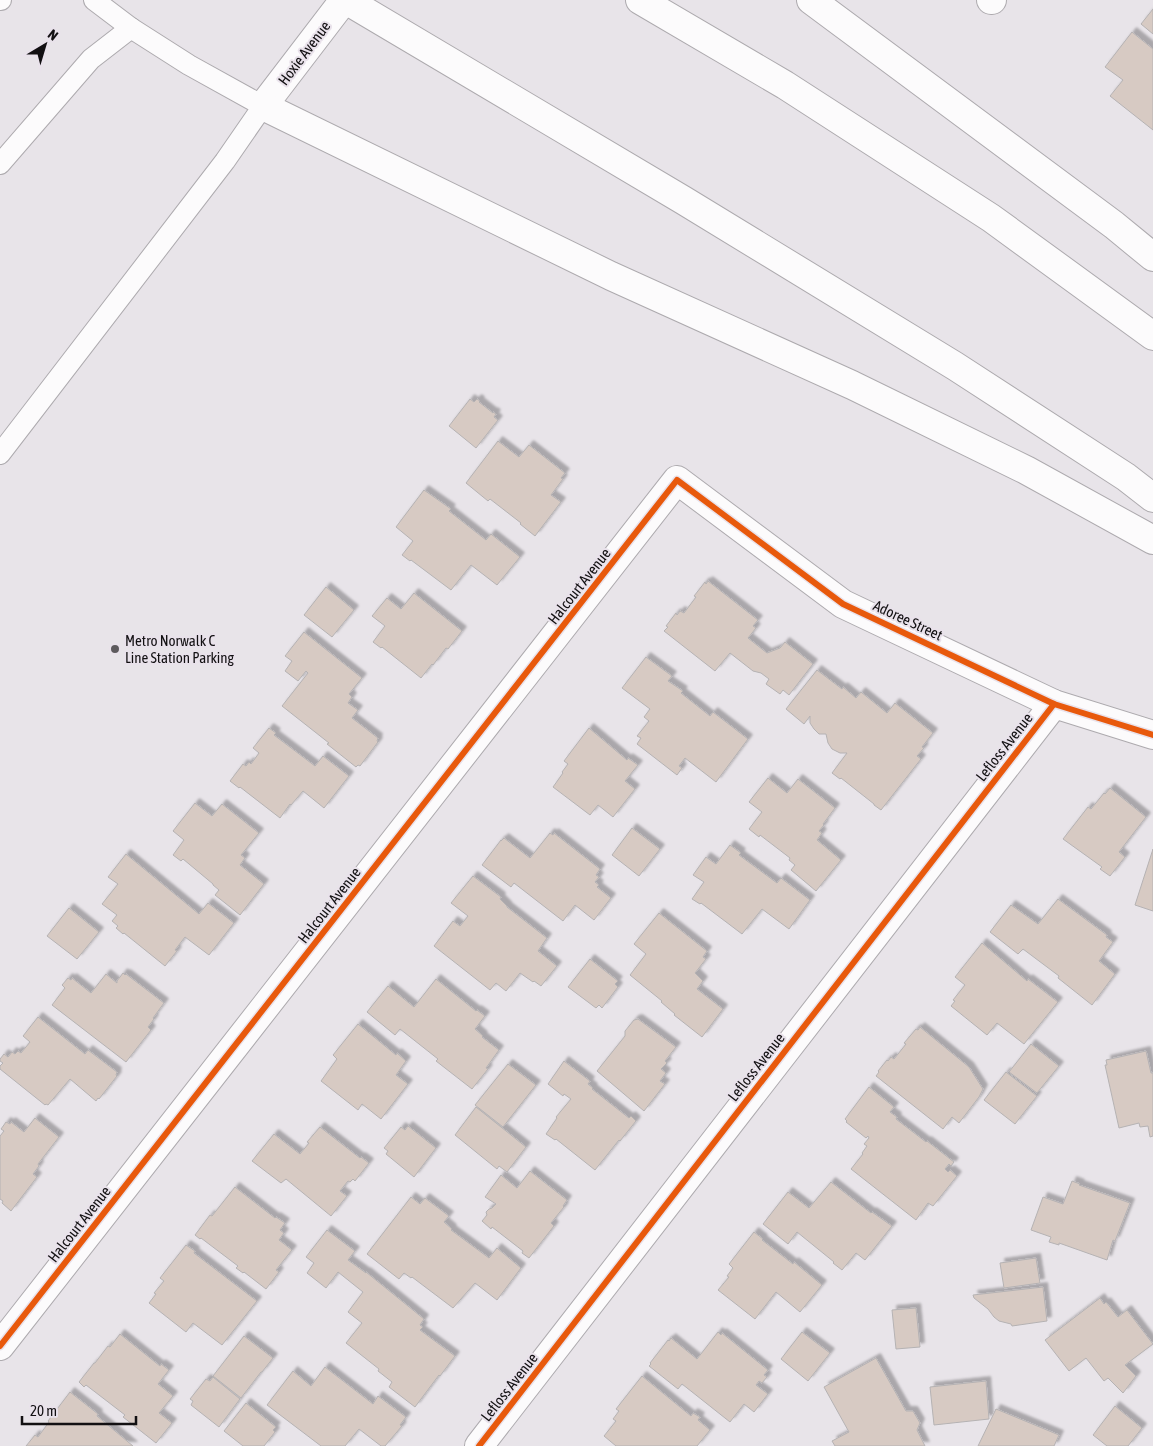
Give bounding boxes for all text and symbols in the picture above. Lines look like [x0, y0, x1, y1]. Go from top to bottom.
street label: Hoxie Avenue [274, 18, 334, 88]
north arrow [20, 20, 70, 70]
text: N [45, 26, 61, 44]
street label: Halcourt Avenue [544, 545, 614, 627]
street label: Adoree Street [871, 597, 945, 643]
place label: Metro Norwalk C Line Station Parking [125, 632, 234, 666]
marker: Metro Norwalk C Line Station Parking [109, 643, 121, 655]
street label: Lefloss Avenue [972, 709, 1036, 784]
street label: Halcourt Avenue [294, 864, 364, 946]
street label: Lefloss Avenue [724, 1029, 788, 1104]
street label: Halcourt Avenue [44, 1183, 114, 1265]
street label: Lefloss Avenue [477, 1349, 541, 1424]
scale bar [22, 1394, 136, 1426]
text: 20 m [30, 1402, 57, 1419]

